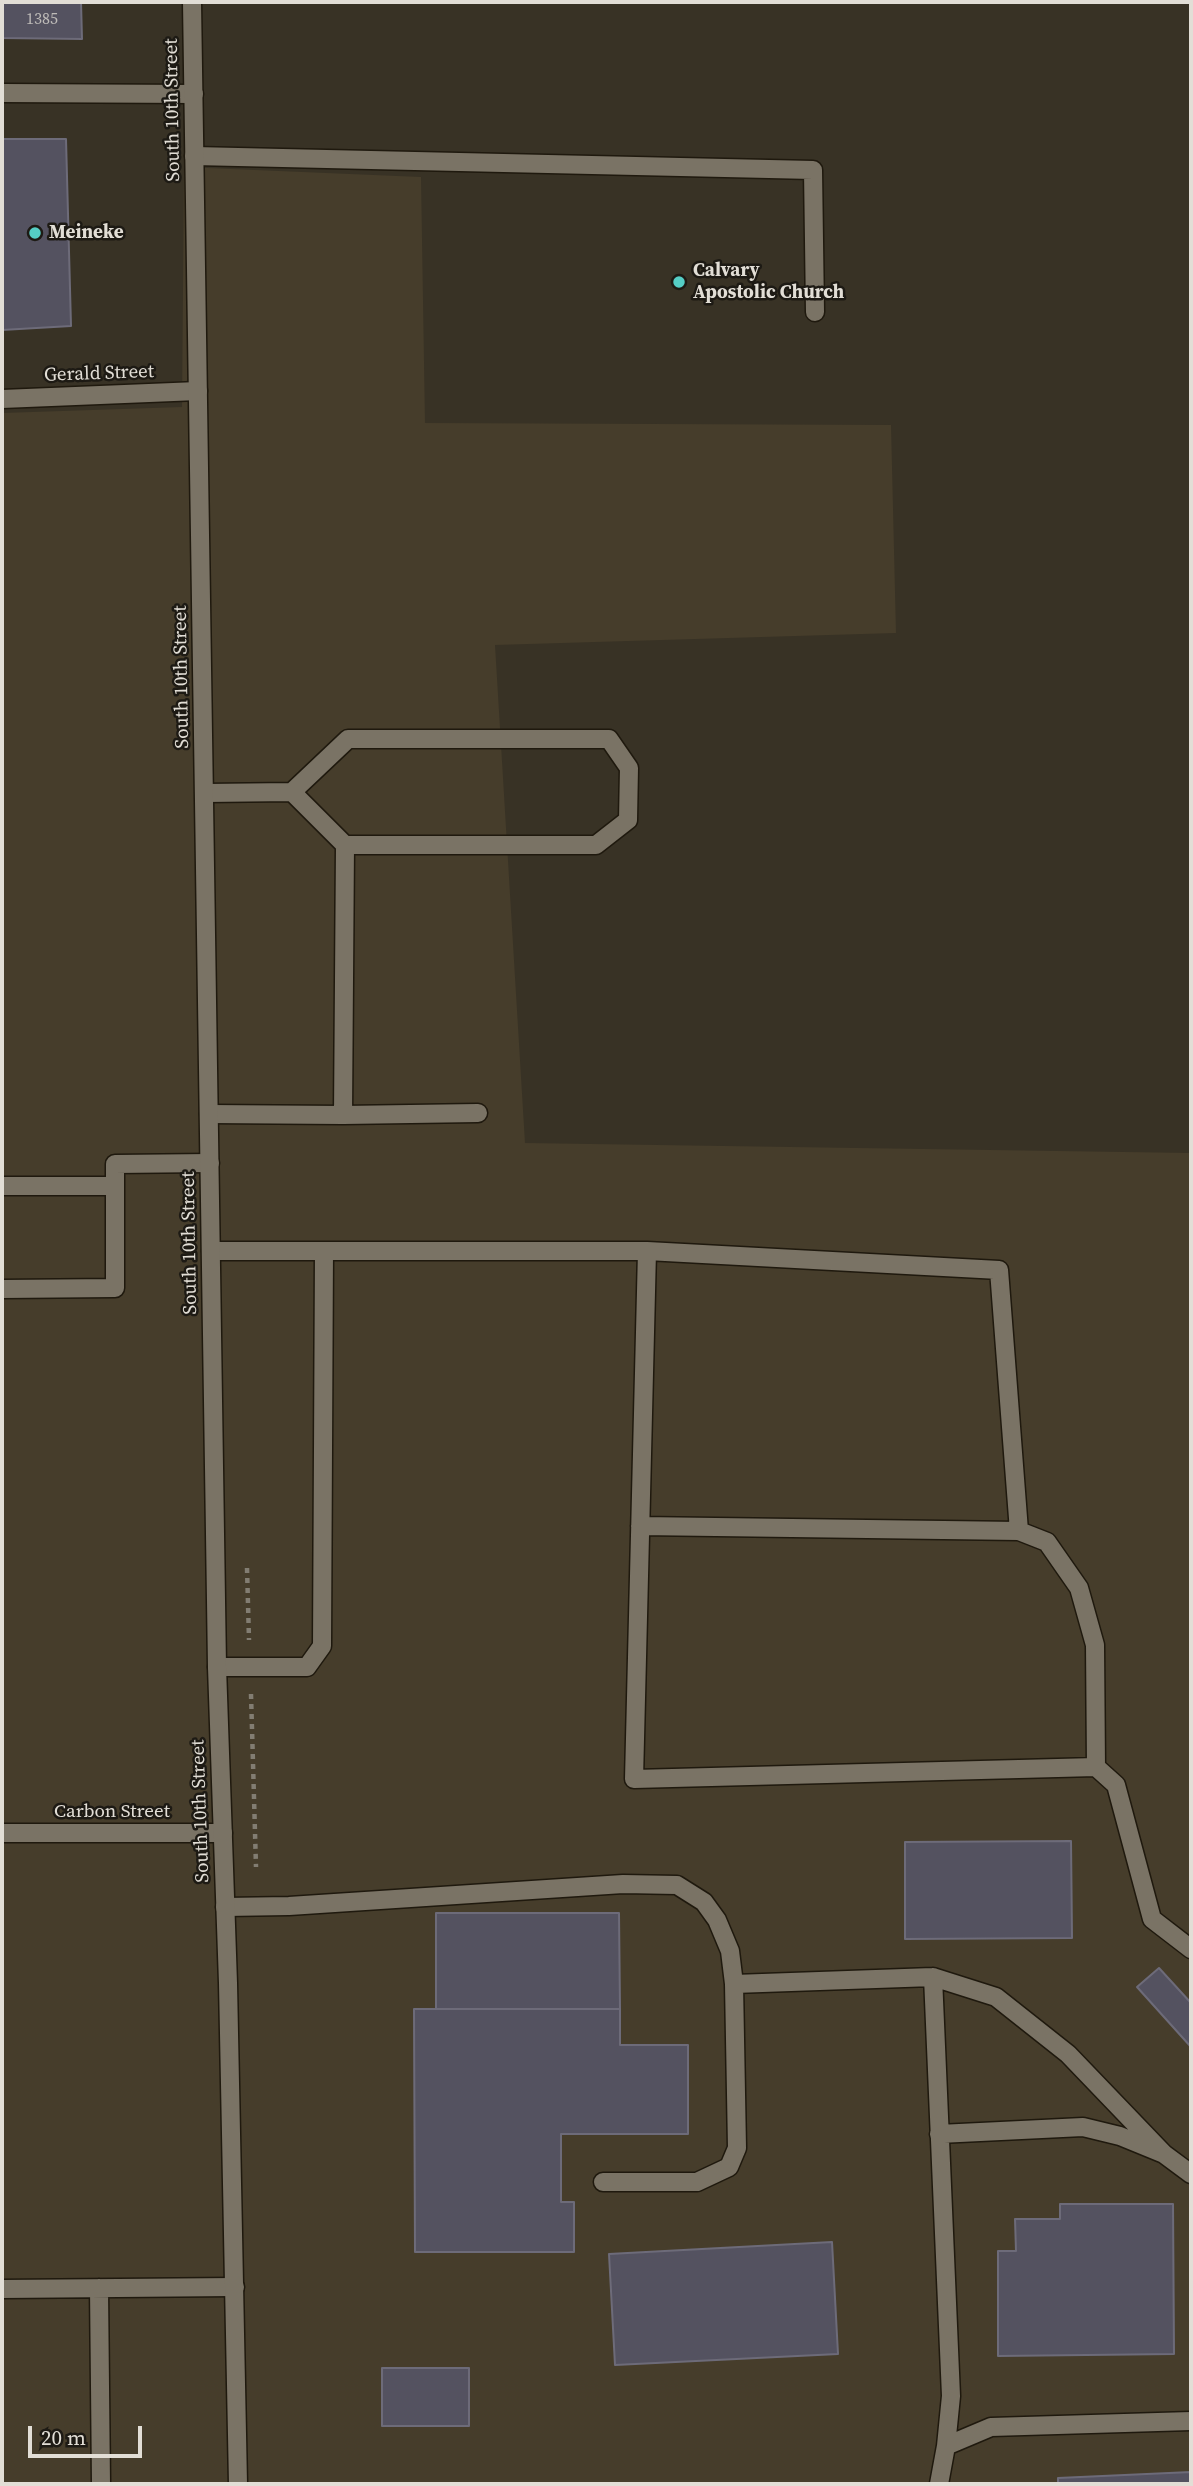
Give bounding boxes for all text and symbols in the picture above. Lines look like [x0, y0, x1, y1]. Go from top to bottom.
house number: 1385 [26, 10, 58, 30]
street label: South 10th Street [160, 38, 186, 182]
place label: Meineke [49, 222, 124, 244]
marker: Meineke [27, 225, 43, 241]
place label: Calvary Apostolic Church [693, 260, 844, 304]
marker: Calvary Apostolic Church [671, 274, 687, 290]
street label: Gerald Street [44, 361, 154, 387]
street label: South 10th Street [169, 605, 195, 749]
street label: South 10th Street [177, 1171, 203, 1315]
street label: South 10th Street [187, 1739, 215, 1883]
street label: Carbon Street [54, 1801, 170, 1823]
scale bar [32, 2412, 145, 2456]
text: 20 m [41, 2423, 86, 2452]

